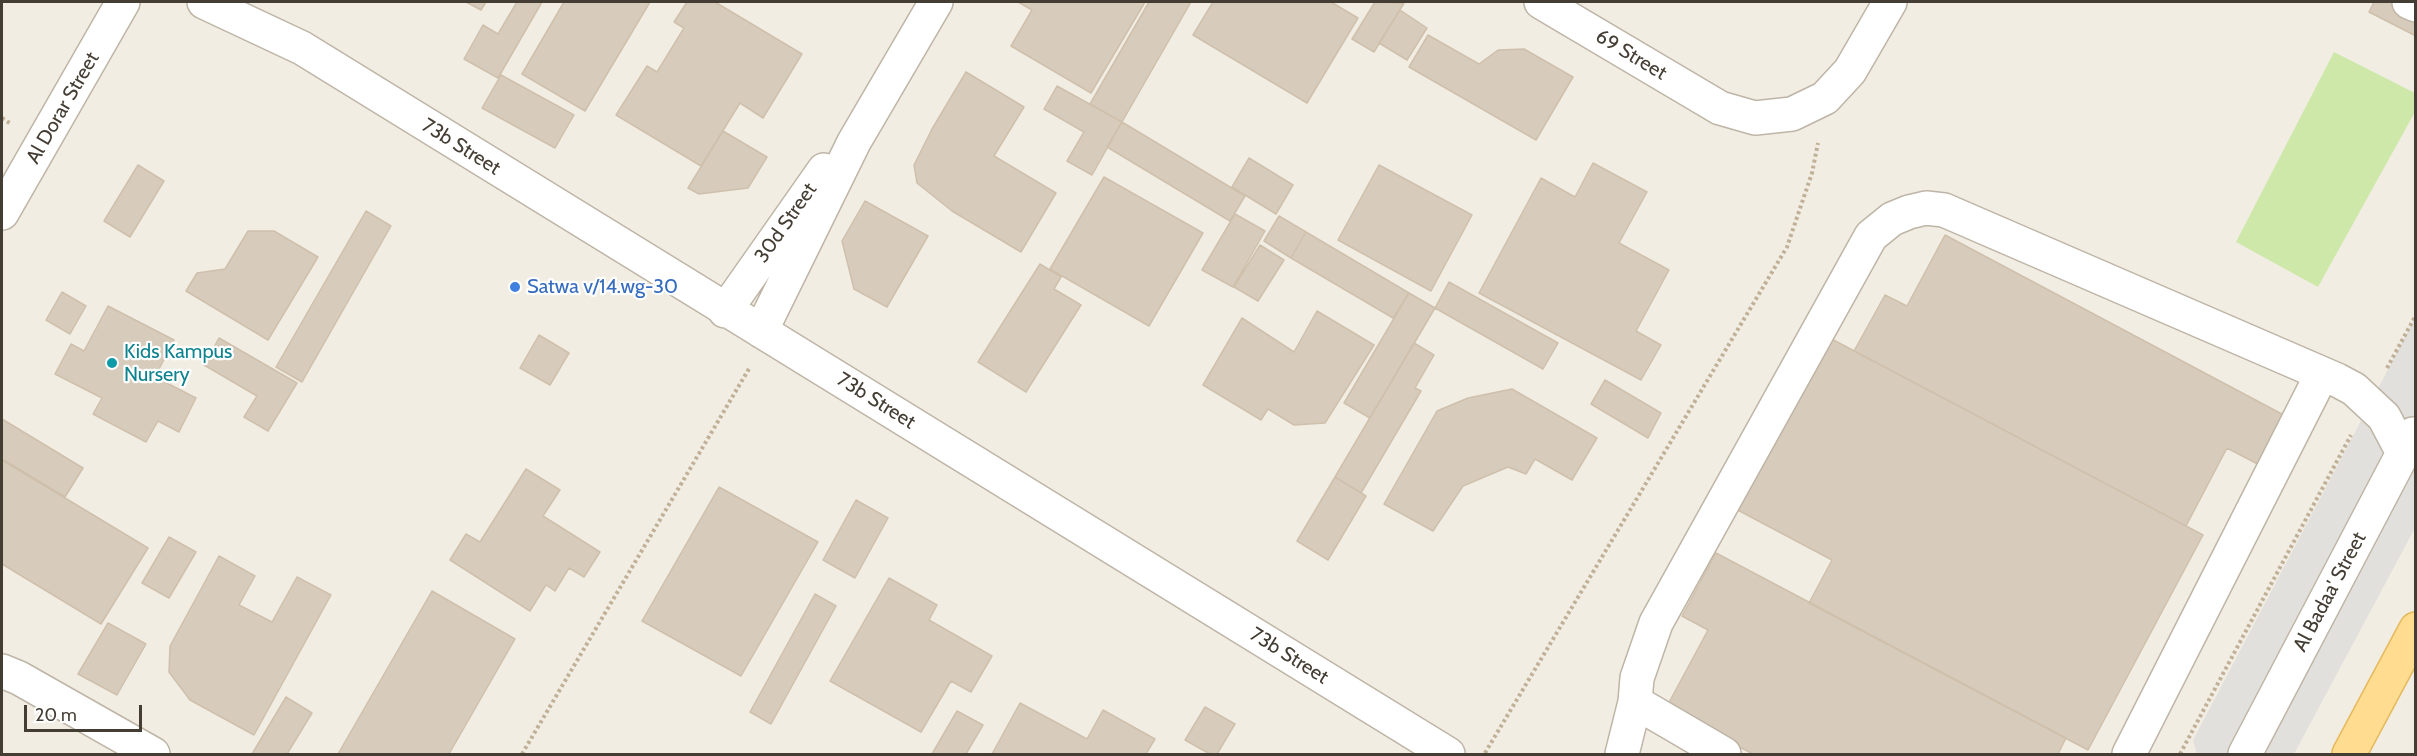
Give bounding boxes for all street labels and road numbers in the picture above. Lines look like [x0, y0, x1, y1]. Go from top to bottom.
street label: 69 Street [1591, 24, 1671, 86]
street label: Al Dorar Street [21, 48, 105, 168]
street label: 73b Street [417, 114, 505, 180]
street label: 30d Street [750, 179, 822, 267]
street label: 73b Street [832, 368, 920, 434]
street label: Al Badaa' Street [2288, 528, 2372, 656]
street label: 73b Street [1245, 623, 1333, 689]

